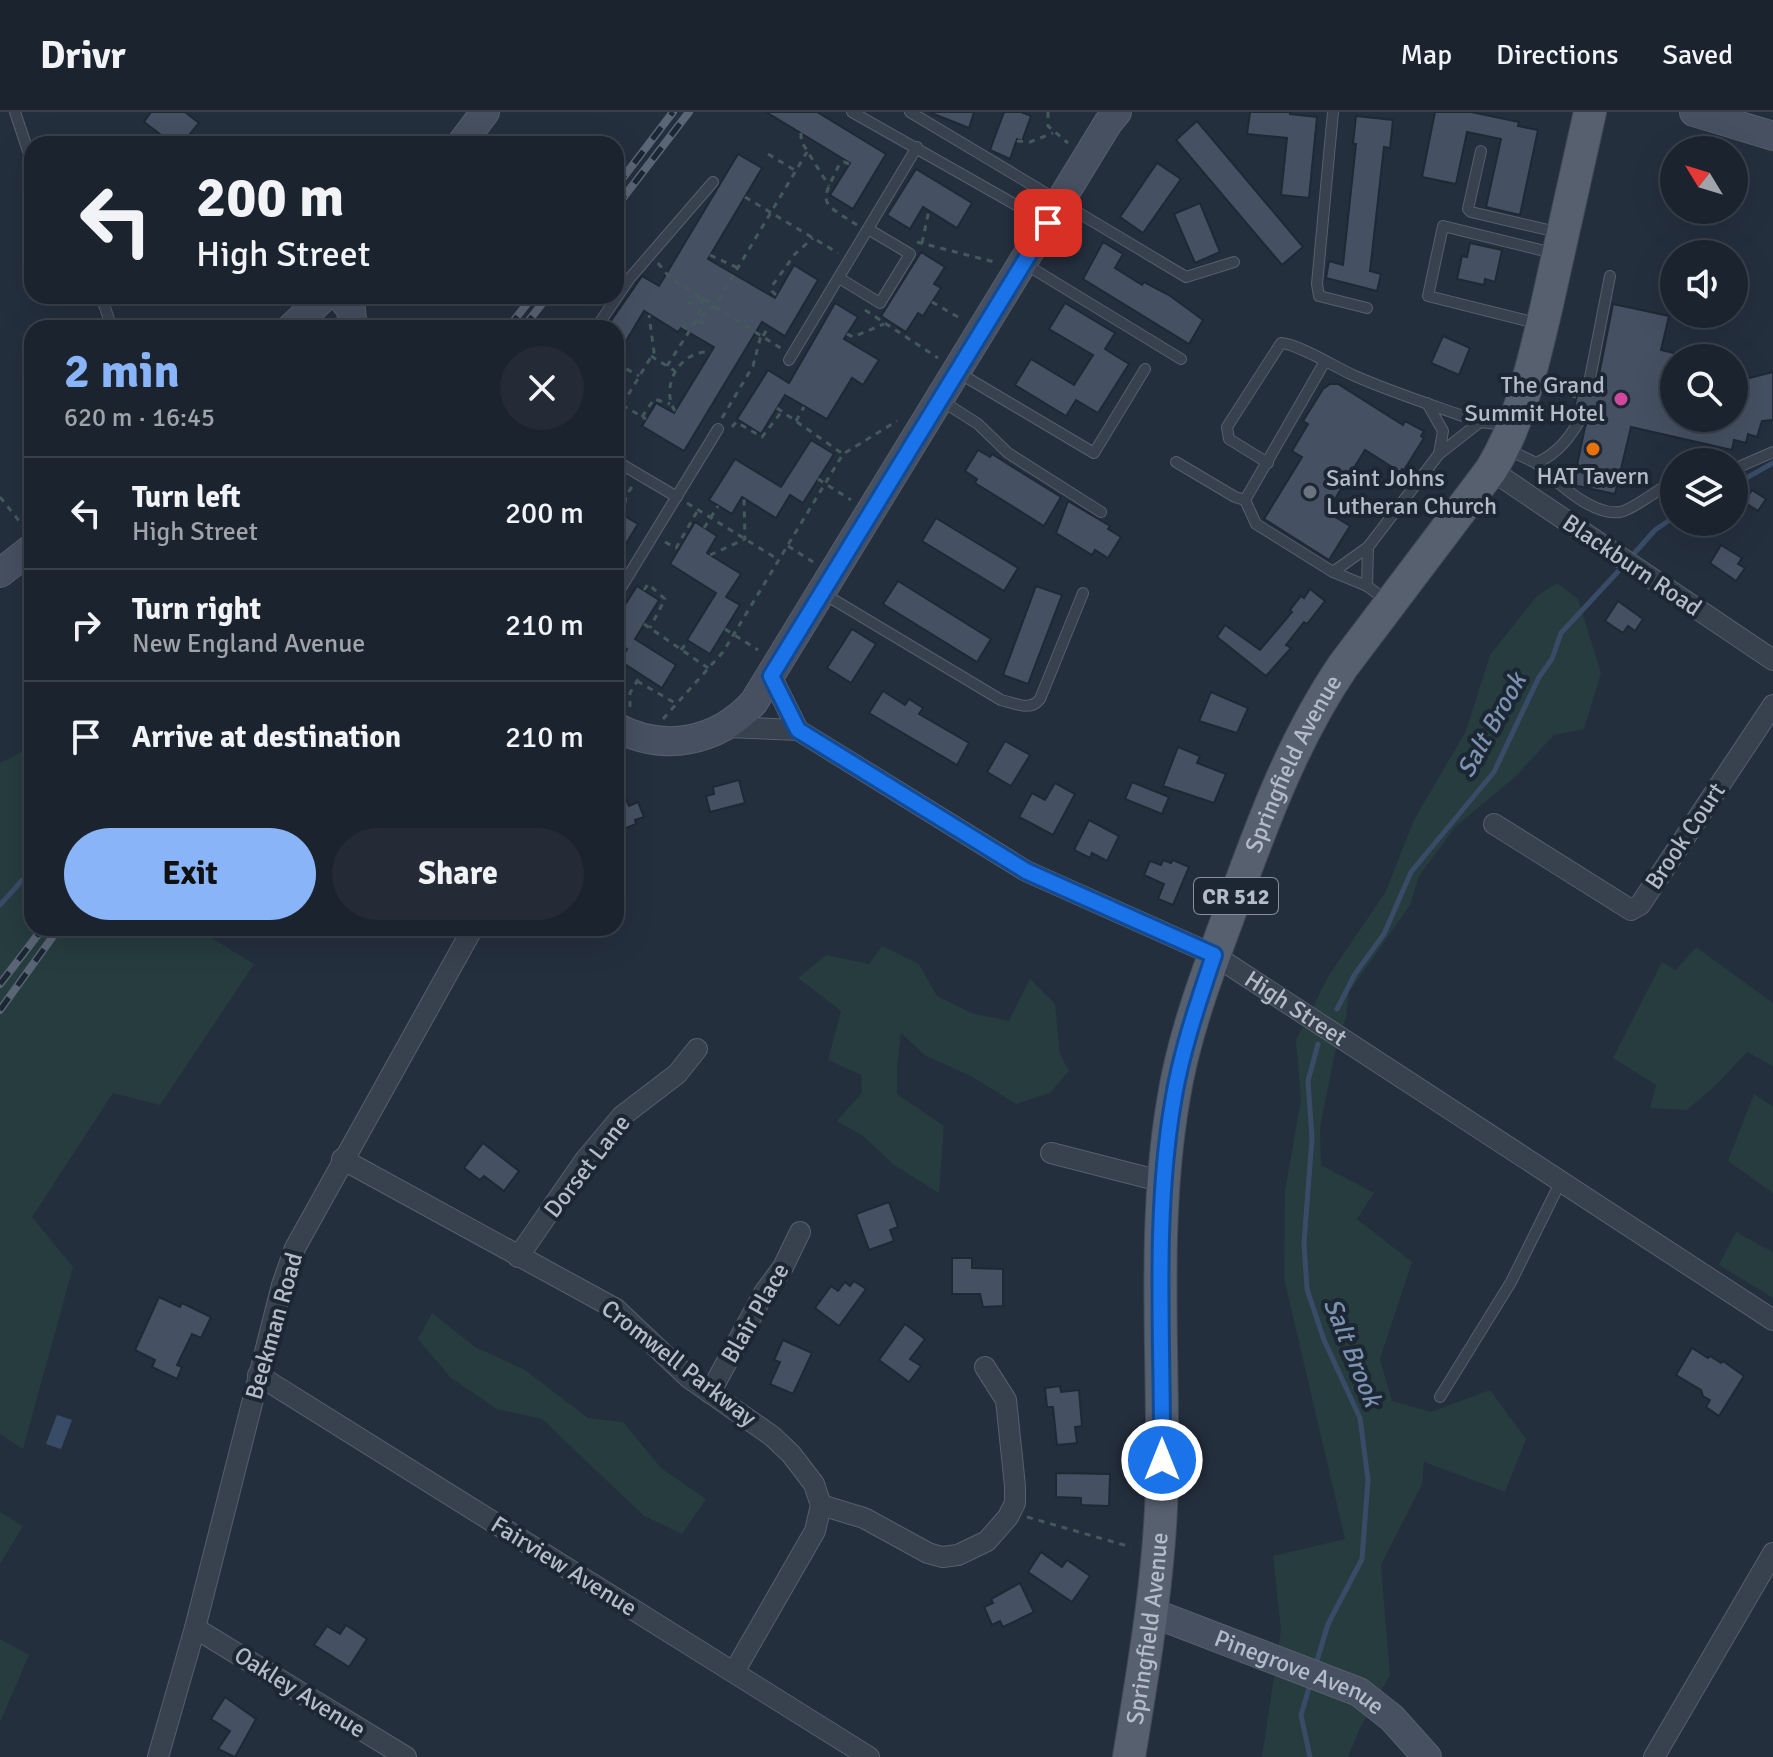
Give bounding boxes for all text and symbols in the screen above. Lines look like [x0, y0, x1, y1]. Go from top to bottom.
text: Drivr [40, 32, 126, 79]
text: Map [1400, 38, 1452, 72]
text: Directions [1496, 38, 1618, 72]
text: Saved [1662, 38, 1733, 72]
north arrow [1660, 136, 1748, 224]
map controls [1660, 136, 1748, 536]
text: 200 m [196, 163, 344, 232]
icon: left [64, 168, 168, 272]
pin [1014, 189, 1082, 257]
icon: arrive [1026, 201, 1070, 245]
text: High Street [196, 232, 370, 277]
button: sound [1660, 240, 1748, 328]
text: 2 min [64, 342, 180, 401]
button: search [1660, 344, 1748, 432]
button: close [500, 346, 584, 430]
place label: The Grand Summit Hotel [1465, 370, 1605, 428]
marker: The Grand Summit Hotel [1612, 390, 1630, 408]
text: 620 m · 16:45 [64, 402, 215, 434]
marker: HAT Tavern [1584, 440, 1602, 458]
button: layers [1660, 448, 1748, 536]
place label: HAT Tavern [1537, 461, 1649, 491]
place label: Saint Johns Lutheran Church [1326, 463, 1497, 521]
text: Turn left [132, 479, 241, 516]
marker: Saint Johns Lutheran Church [1301, 483, 1319, 501]
icon: left [64, 491, 108, 535]
text: 200 m [505, 495, 584, 532]
street label: Blackburn Road [1557, 507, 1707, 623]
text: High Street [132, 516, 258, 548]
text: Turn right [132, 591, 261, 628]
icon: right [64, 603, 108, 647]
text: 210 m [505, 607, 584, 644]
text: New England Avenue [132, 628, 365, 660]
water label: Salt Brook [1450, 666, 1534, 783]
street label: Springfield Avenue [1238, 669, 1348, 857]
icon: arrive [64, 715, 108, 759]
text: Arrive at destination [132, 719, 401, 756]
text: 210 m [505, 719, 584, 756]
street label: Brook Court [1638, 777, 1732, 895]
button: Exit [64, 828, 316, 920]
button: Share [332, 828, 584, 920]
road number: CR 512 [1194, 878, 1278, 914]
street label: High Street [1239, 964, 1353, 1053]
street label: Dorset Lane [537, 1108, 637, 1224]
street label: Beekman Road [239, 1249, 309, 1403]
street label: Blair Place [714, 1258, 796, 1368]
street label: Cromwell Parkway [595, 1293, 763, 1433]
water label: Salt Brook [1316, 1293, 1389, 1413]
position arrow [1120, 1418, 1204, 1502]
street label: Fairview Avenue [485, 1509, 643, 1623]
street label: Springfield Avenue [1120, 1531, 1175, 1727]
street label: Pinegrove Avenue [1210, 1623, 1390, 1721]
street label: Oakley Avenue [229, 1640, 371, 1744]

